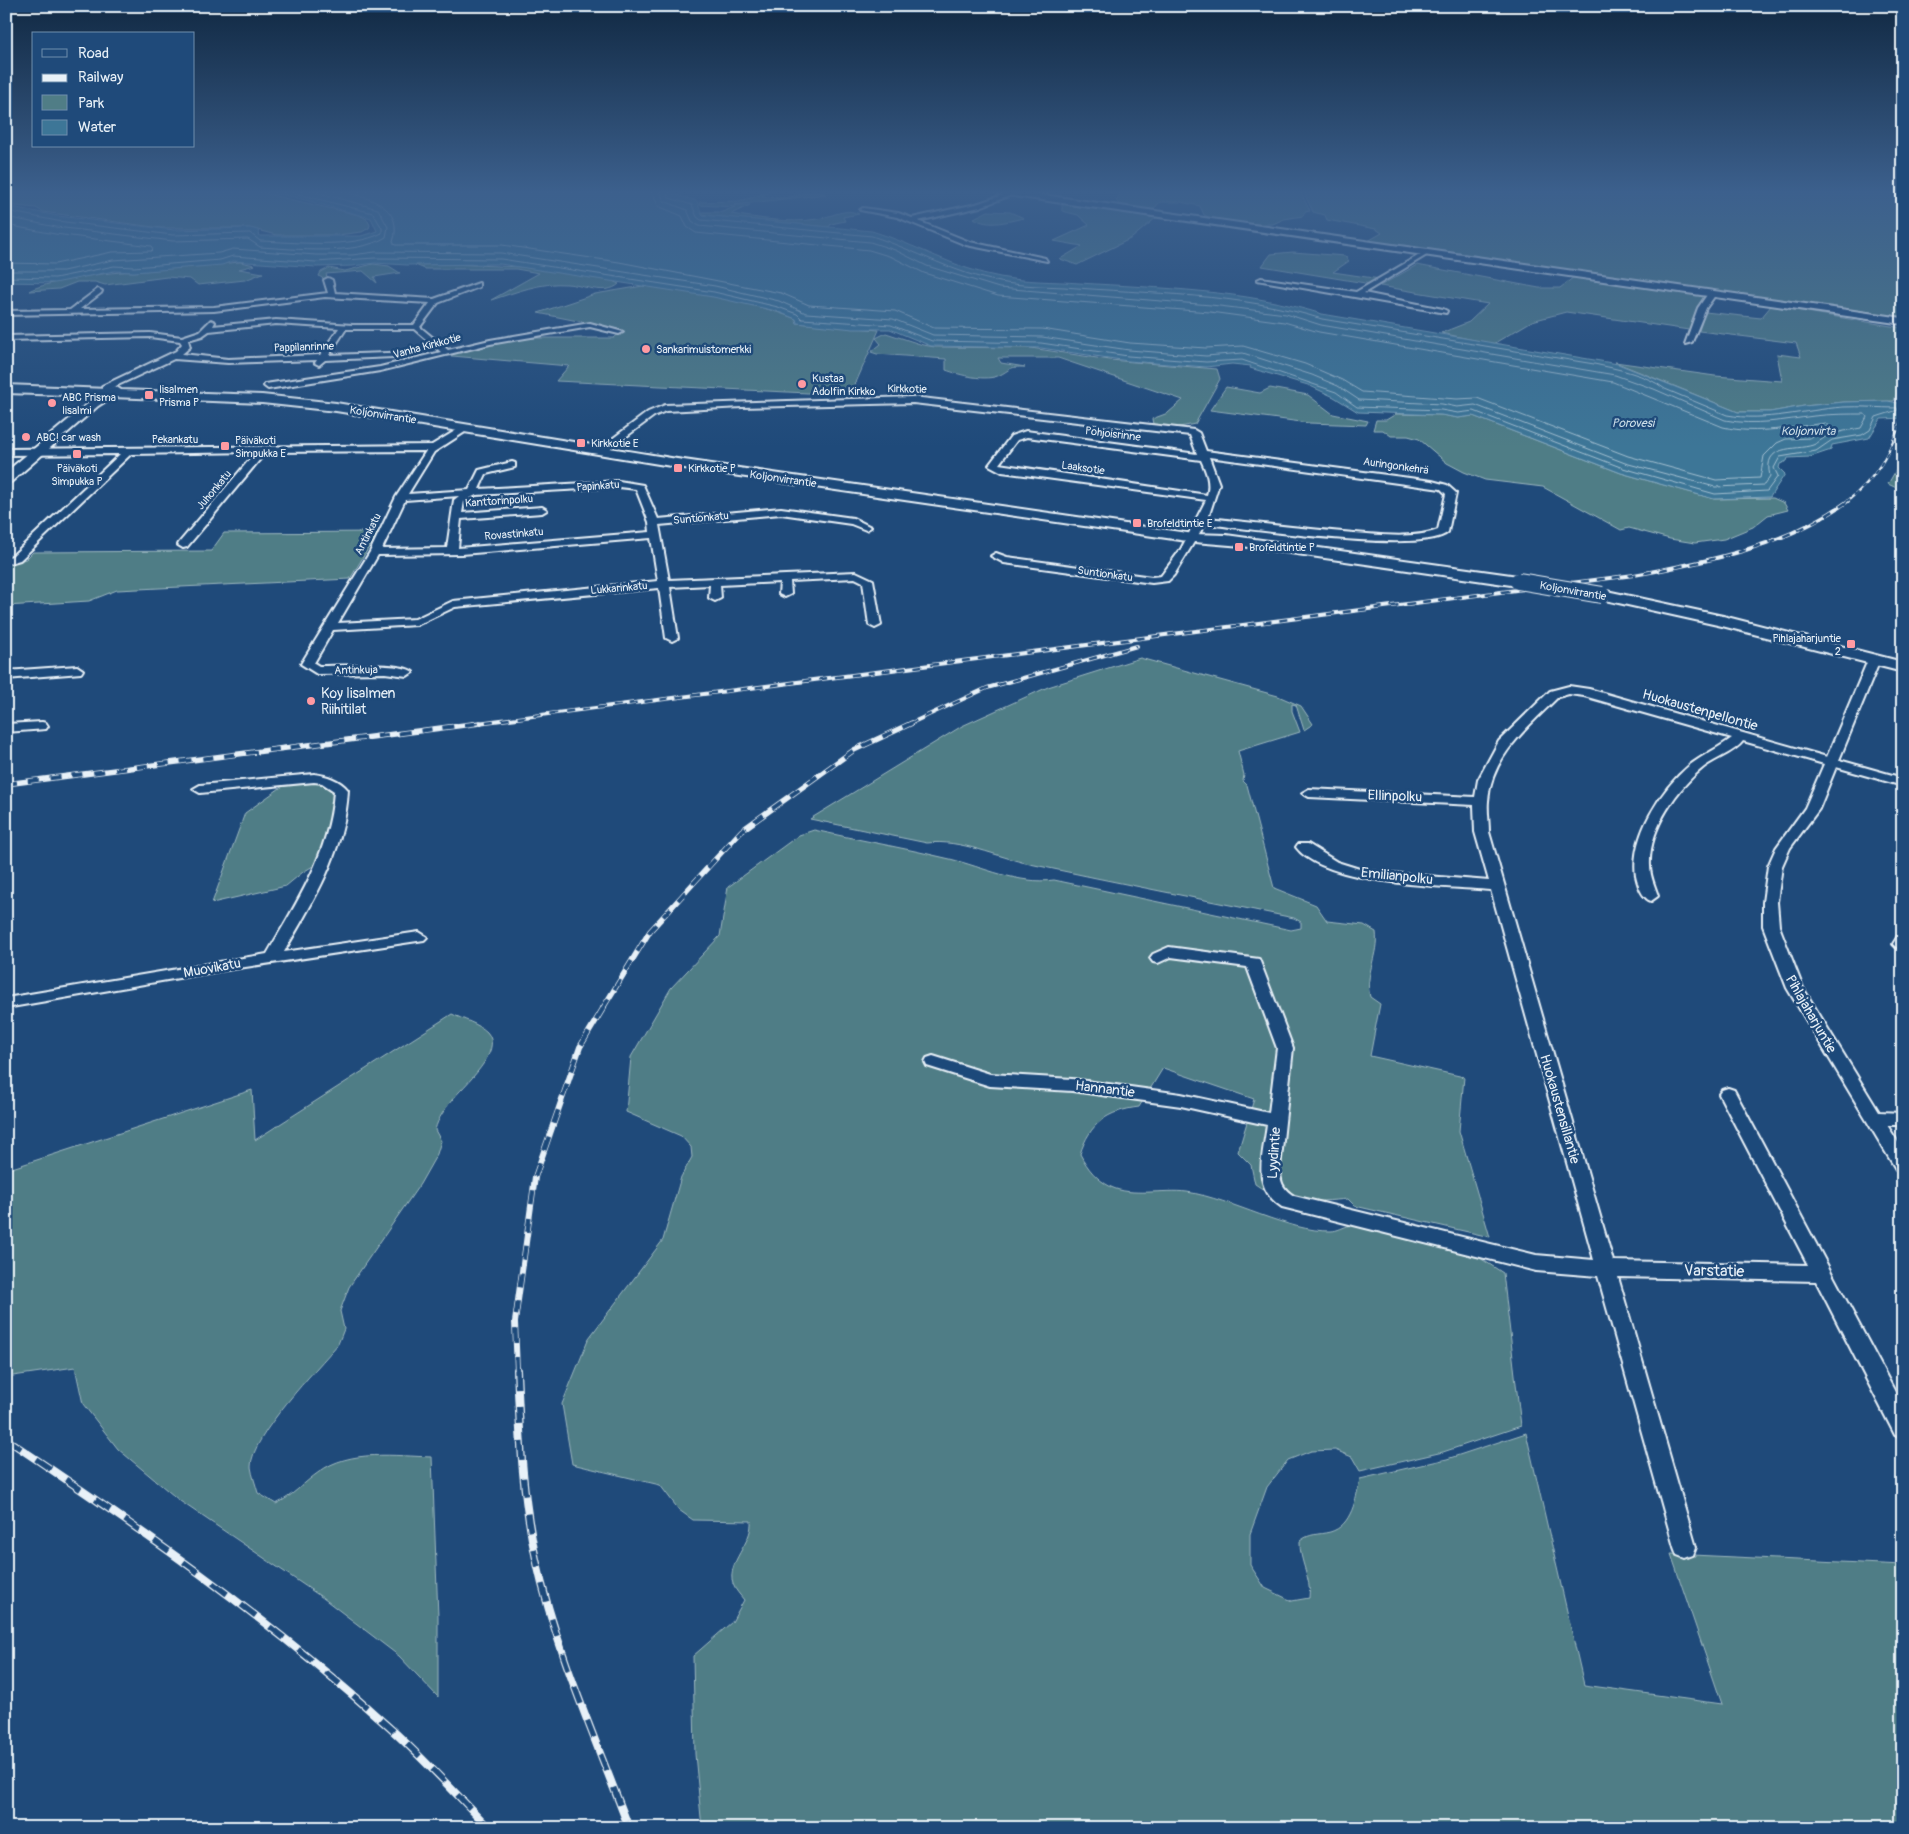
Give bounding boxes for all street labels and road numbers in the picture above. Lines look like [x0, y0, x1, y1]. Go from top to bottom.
street label: Vanha Kirkkotie [392, 331, 463, 361]
street label: Pappilanrinne [274, 339, 335, 355]
street label: Kirkkotie [887, 382, 927, 396]
street label: Koljonvirrantie [349, 403, 418, 427]
street label: Pohjoisrinne [1084, 424, 1142, 444]
street label: Pekankatu [152, 433, 198, 446]
street label: Auringonkehrä [1362, 455, 1430, 477]
street label: Laaksotie [1060, 459, 1106, 478]
street label: Juhonkatu [194, 468, 234, 512]
street label: Koljonvirrantie [749, 468, 818, 490]
street label: Papinkatu [576, 478, 620, 494]
street label: Kanttorinpolku [465, 492, 533, 510]
street label: Suntionkatu [673, 509, 729, 527]
street label: Antinkatu [352, 511, 384, 557]
street label: Rovastinkatu [484, 525, 544, 543]
street label: Suntionkatu [1076, 564, 1134, 584]
street label: Lukkarinkatu [590, 579, 648, 597]
street label: Koljonvirrantie [1539, 579, 1608, 603]
street label: Antinkuja [334, 663, 378, 677]
street label: Huokaustenpellontie [1640, 685, 1760, 735]
street label: Ellinpolku [1367, 787, 1423, 805]
street label: Emilianpolku [1360, 864, 1434, 888]
street label: Muovikatu [182, 955, 242, 981]
street label: Pihlajaharjuntie [1782, 972, 1840, 1056]
street label: Huokaustensillantie [1536, 1052, 1584, 1166]
street label: Hannantie [1074, 1077, 1136, 1101]
street label: Lyydintie [1264, 1126, 1284, 1179]
street label: Varstatie [1684, 1260, 1745, 1282]

